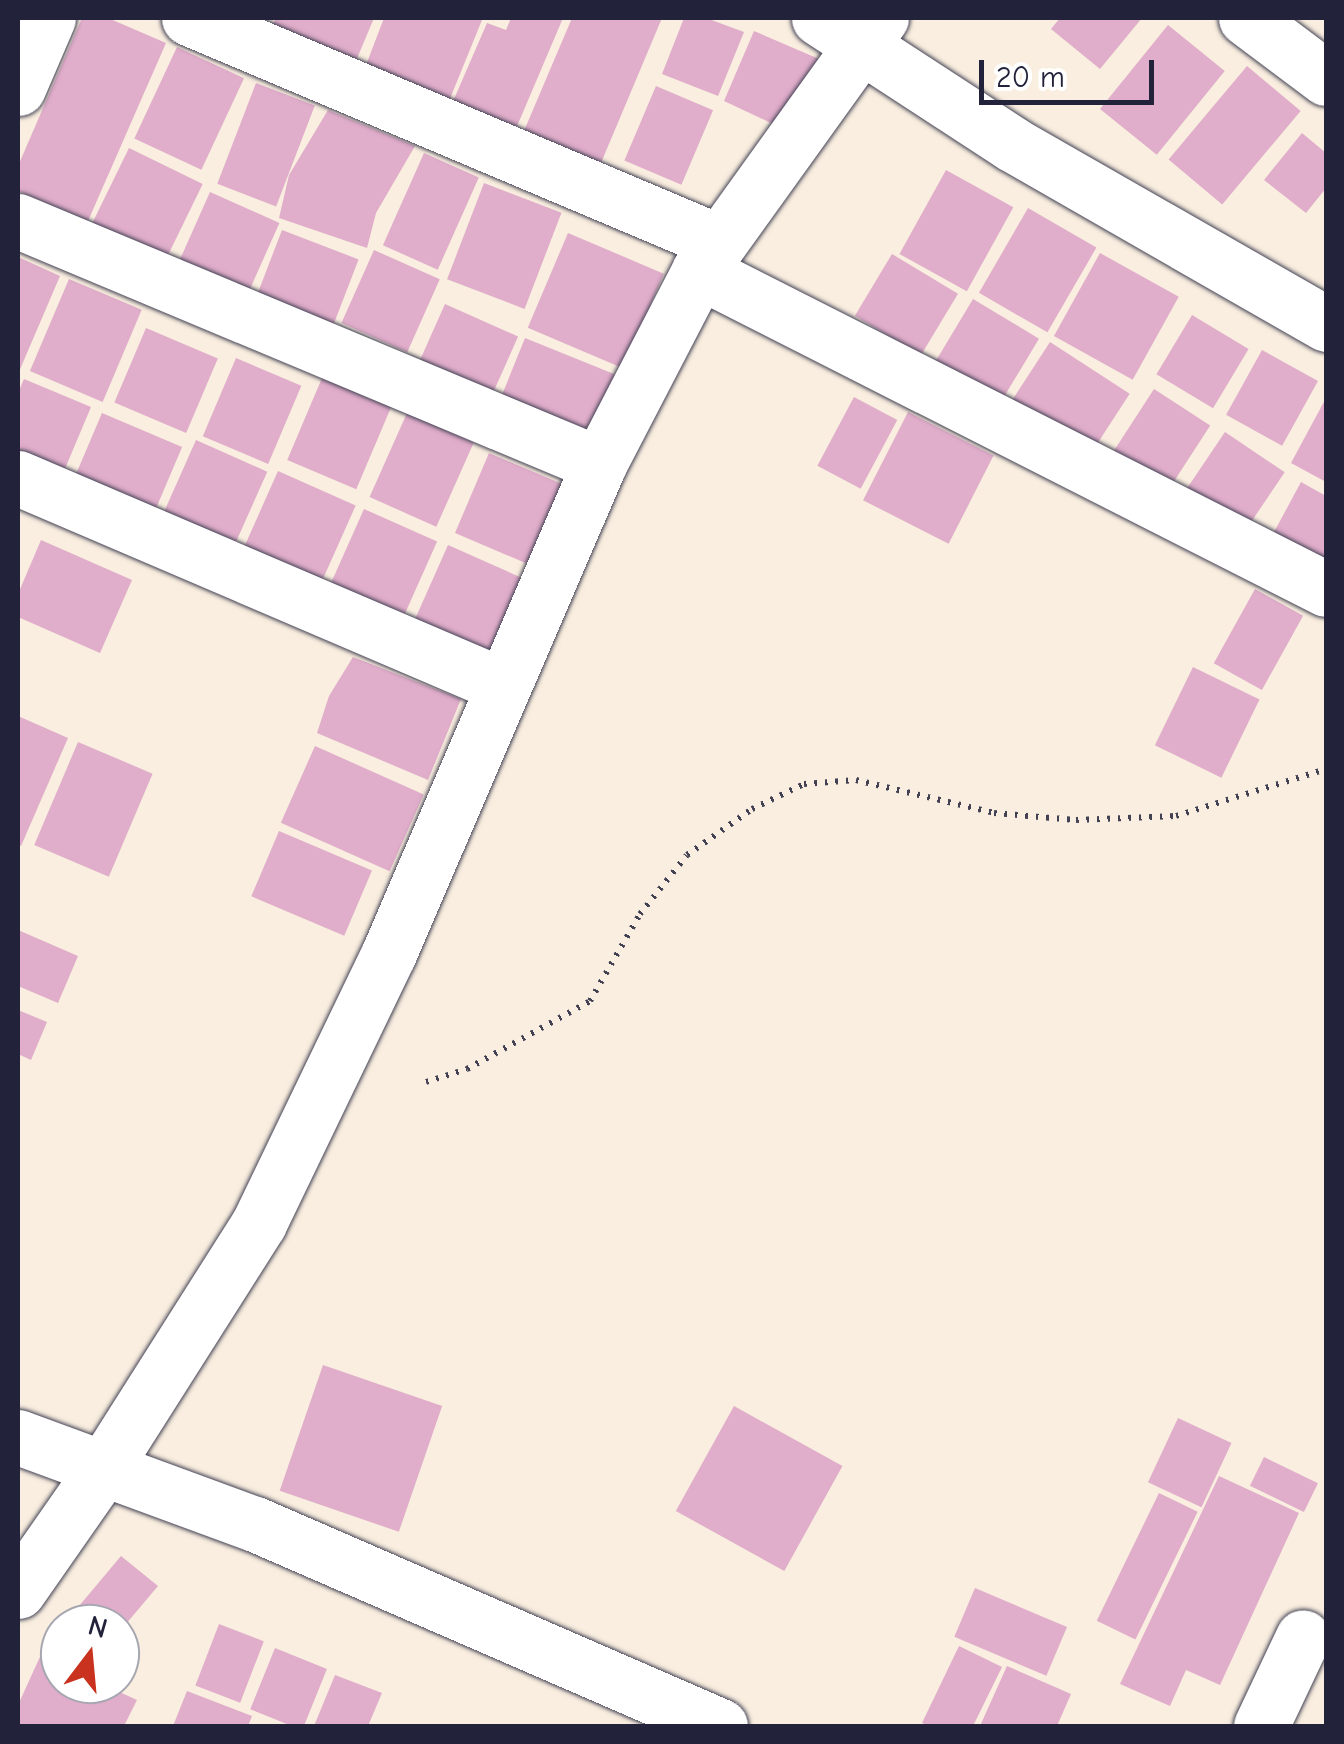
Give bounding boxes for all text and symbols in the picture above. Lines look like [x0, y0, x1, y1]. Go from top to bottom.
scale bar [984, 40, 1159, 102]
text: 20 m [996, 60, 1065, 95]
north arrow [40, 1604, 140, 1704]
text: N [85, 1609, 111, 1645]

